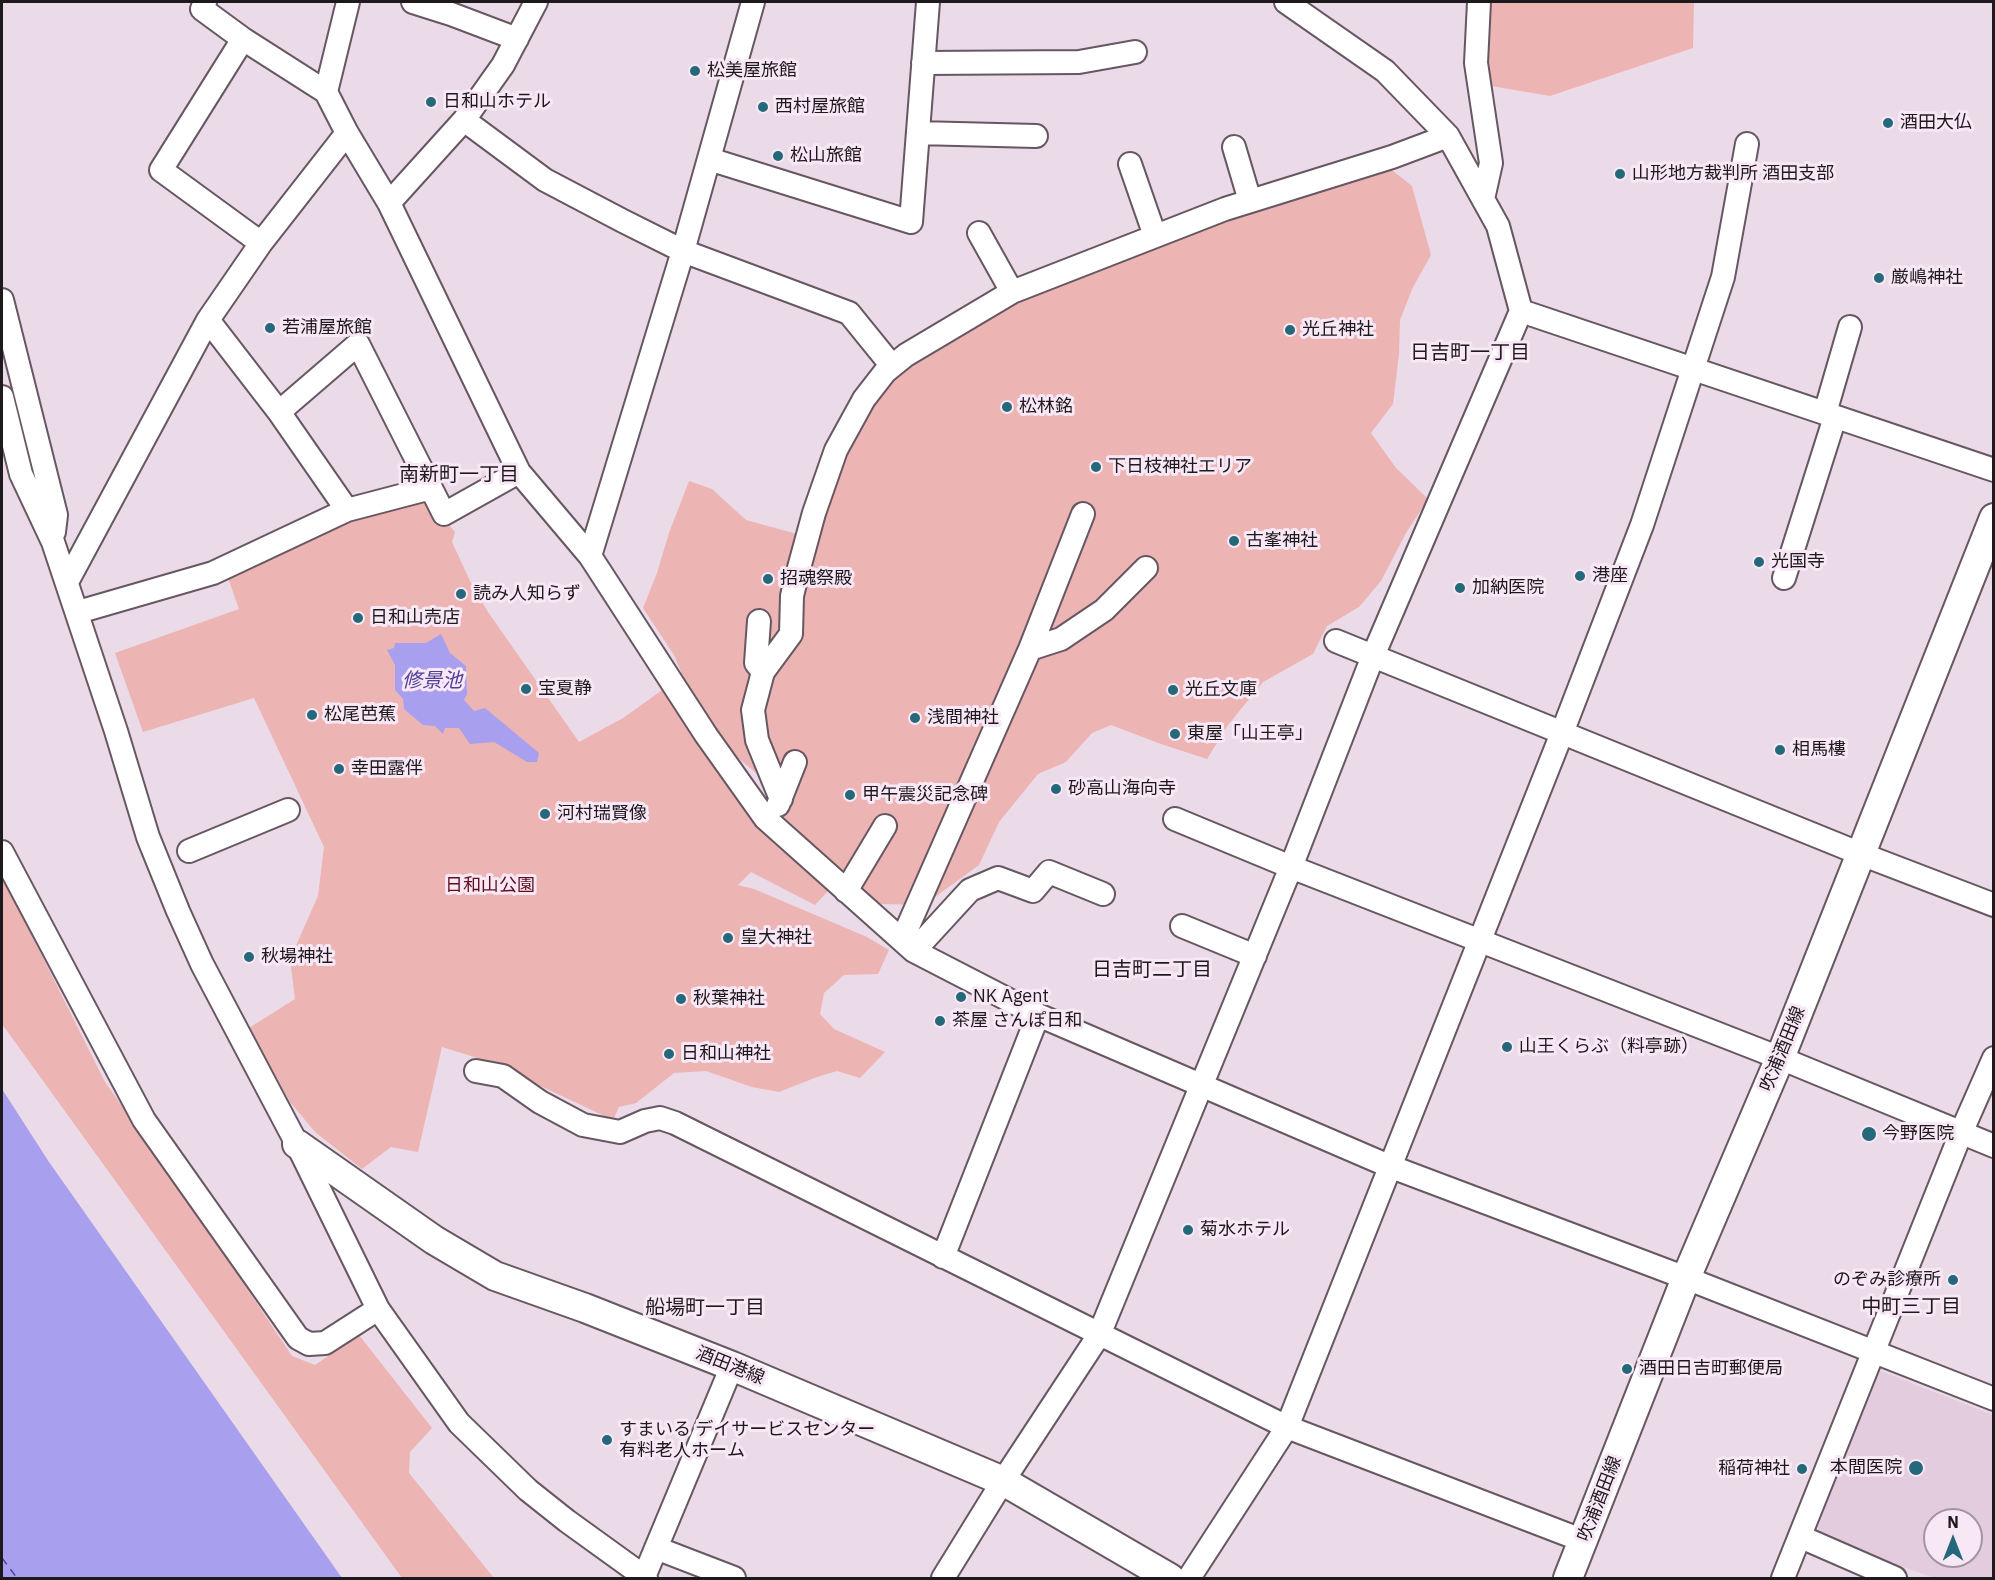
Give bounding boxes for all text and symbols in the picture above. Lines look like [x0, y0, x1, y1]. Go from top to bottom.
place label: 松美屋旅館 [707, 60, 797, 82]
marker: 松美屋旅館 [688, 64, 702, 78]
place label: 日和山ホテル [443, 91, 551, 113]
marker: 日和山ホテル [424, 95, 438, 109]
place label: 西村屋旅館 [775, 96, 865, 118]
marker: 西村屋旅館 [756, 100, 770, 114]
place label: 酒田大仏 [1900, 112, 1972, 134]
marker: 酒田大仏 [1881, 116, 1895, 130]
place label: 松山旅館 [790, 145, 862, 167]
marker: 松山旅館 [771, 149, 785, 163]
place label: 山形地方裁判所 酒田支部 [1632, 163, 1834, 185]
marker: 山形地方裁判所 酒田支部 [1613, 167, 1627, 181]
place label: 厳嶋神社 [1891, 267, 1963, 289]
marker: 厳嶋神社 [1872, 271, 1886, 285]
place label: 若浦屋旅館 [282, 317, 372, 339]
place label: 光丘神社 [1302, 319, 1374, 341]
marker: 若浦屋旅館 [263, 321, 277, 335]
marker: 光丘神社 [1283, 323, 1297, 337]
district label: 日吉町一丁目 [1410, 341, 1530, 365]
place label: 松林銘 [1019, 396, 1073, 418]
marker: 松林銘 [1000, 400, 1014, 414]
place label: 下日枝神社エリア [1108, 456, 1252, 478]
marker: 下日枝神社エリア [1089, 460, 1103, 474]
district label: 南新町一丁目 [399, 463, 519, 487]
place label: 古峯神社 [1246, 530, 1318, 552]
marker: 古峯神社 [1227, 534, 1241, 548]
place label: 光国寺 [1771, 551, 1825, 573]
marker: 光国寺 [1752, 555, 1766, 569]
place label: 港座 [1592, 565, 1628, 587]
place label: 招魂祭殿 [780, 568, 852, 590]
marker: 港座 [1573, 569, 1587, 583]
marker: 招魂祭殿 [761, 572, 775, 586]
place label: 加納医院 [1472, 577, 1544, 599]
marker: 加納医院 [1453, 581, 1467, 595]
place label: 読み人知らず [473, 583, 581, 605]
marker: 読み人知らず [454, 587, 468, 601]
place label: 日和山売店 [370, 607, 460, 629]
marker: 日和山売店 [351, 611, 365, 625]
water label: 修景池 [402, 669, 462, 693]
place label: 宝夏静 [538, 678, 592, 700]
place label: 光丘文庫 [1185, 679, 1257, 701]
marker: 宝夏静 [519, 682, 533, 696]
marker: 光丘文庫 [1166, 683, 1180, 697]
place label: 松尾芭蕉 [324, 704, 396, 726]
place label: 浅間神社 [927, 707, 999, 729]
marker: 松尾芭蕉 [305, 708, 319, 722]
marker: 浅間神社 [908, 711, 922, 725]
place label: 東屋「山王亭」 [1187, 723, 1313, 745]
marker: 東屋「山王亭」 [1168, 727, 1182, 741]
place label: 相馬樓 [1792, 739, 1846, 761]
marker: 相馬樓 [1773, 743, 1787, 757]
place label: 幸田露伴 [351, 758, 423, 780]
marker: 幸田露伴 [332, 762, 346, 776]
place label: 砂高山海向寺 [1068, 778, 1176, 800]
marker: 砂高山海向寺 [1049, 782, 1063, 796]
place label: 甲午震災記念碑 [862, 784, 988, 806]
marker: 甲午震災記念碑 [843, 788, 857, 802]
place label: 河村瑞賢像 [557, 803, 647, 825]
marker: 河村瑞賢像 [538, 807, 552, 821]
park label: 日和山公園 [445, 875, 535, 897]
place label: 皇大神社 [740, 927, 812, 949]
marker: 皇大神社 [721, 931, 735, 945]
place label: 秋場神社 [261, 946, 333, 968]
marker: 秋場神社 [242, 950, 256, 964]
district label: 日吉町二丁目 [1092, 958, 1212, 982]
place label: NK Agent [973, 986, 1049, 1008]
place label: 秋葉神社 [693, 988, 765, 1010]
marker: NK Agent [954, 990, 968, 1004]
marker: 秋葉神社 [674, 992, 688, 1006]
street label: 吹浦酒田線 [1756, 1003, 1810, 1095]
place label: 茶屋 さんぽ日和 [952, 1010, 1082, 1032]
marker: 茶屋 さんぽ日和 [933, 1014, 947, 1028]
place label: 山王くらぶ（料亭跡） [1519, 1036, 1699, 1058]
marker: 山王くらぶ（料亭跡） [1500, 1040, 1514, 1054]
place label: 日和山神社 [681, 1043, 771, 1065]
marker: 日和山神社 [662, 1047, 676, 1061]
place label: 今野医院 [1882, 1123, 1954, 1145]
marker: 今野医院 [1860, 1125, 1878, 1143]
place label: 菊水ホテル [1200, 1219, 1290, 1241]
marker: 菊水ホテル [1181, 1223, 1195, 1237]
place label: のぞみ診療所 [1833, 1269, 1941, 1291]
marker: のぞみ診療所 [1946, 1273, 1960, 1287]
district label: 中町三丁目 [1861, 1295, 1961, 1319]
district label: 船場町一丁目 [645, 1296, 765, 1320]
street label: 酒田港線 [693, 1343, 767, 1389]
place label: 酒田日吉町郵便局 [1639, 1358, 1783, 1380]
marker: 酒田日吉町郵便局 [1620, 1362, 1634, 1376]
place label: すまいる デイサービスセンター 有料老人ホーム [619, 1419, 875, 1462]
marker: すまいる デイサービスセンター 有料老人ホーム [600, 1433, 614, 1447]
street label: 吹浦酒田線 [1574, 1453, 1626, 1545]
place label: 本間医院 [1830, 1457, 1902, 1479]
place label: 稲荷神社 [1718, 1458, 1790, 1480]
marker: 本間医院 [1907, 1459, 1925, 1477]
marker: 稲荷神社 [1795, 1462, 1809, 1476]
north arrow [1923, 1508, 1983, 1568]
text: N [1947, 1512, 1959, 1532]

